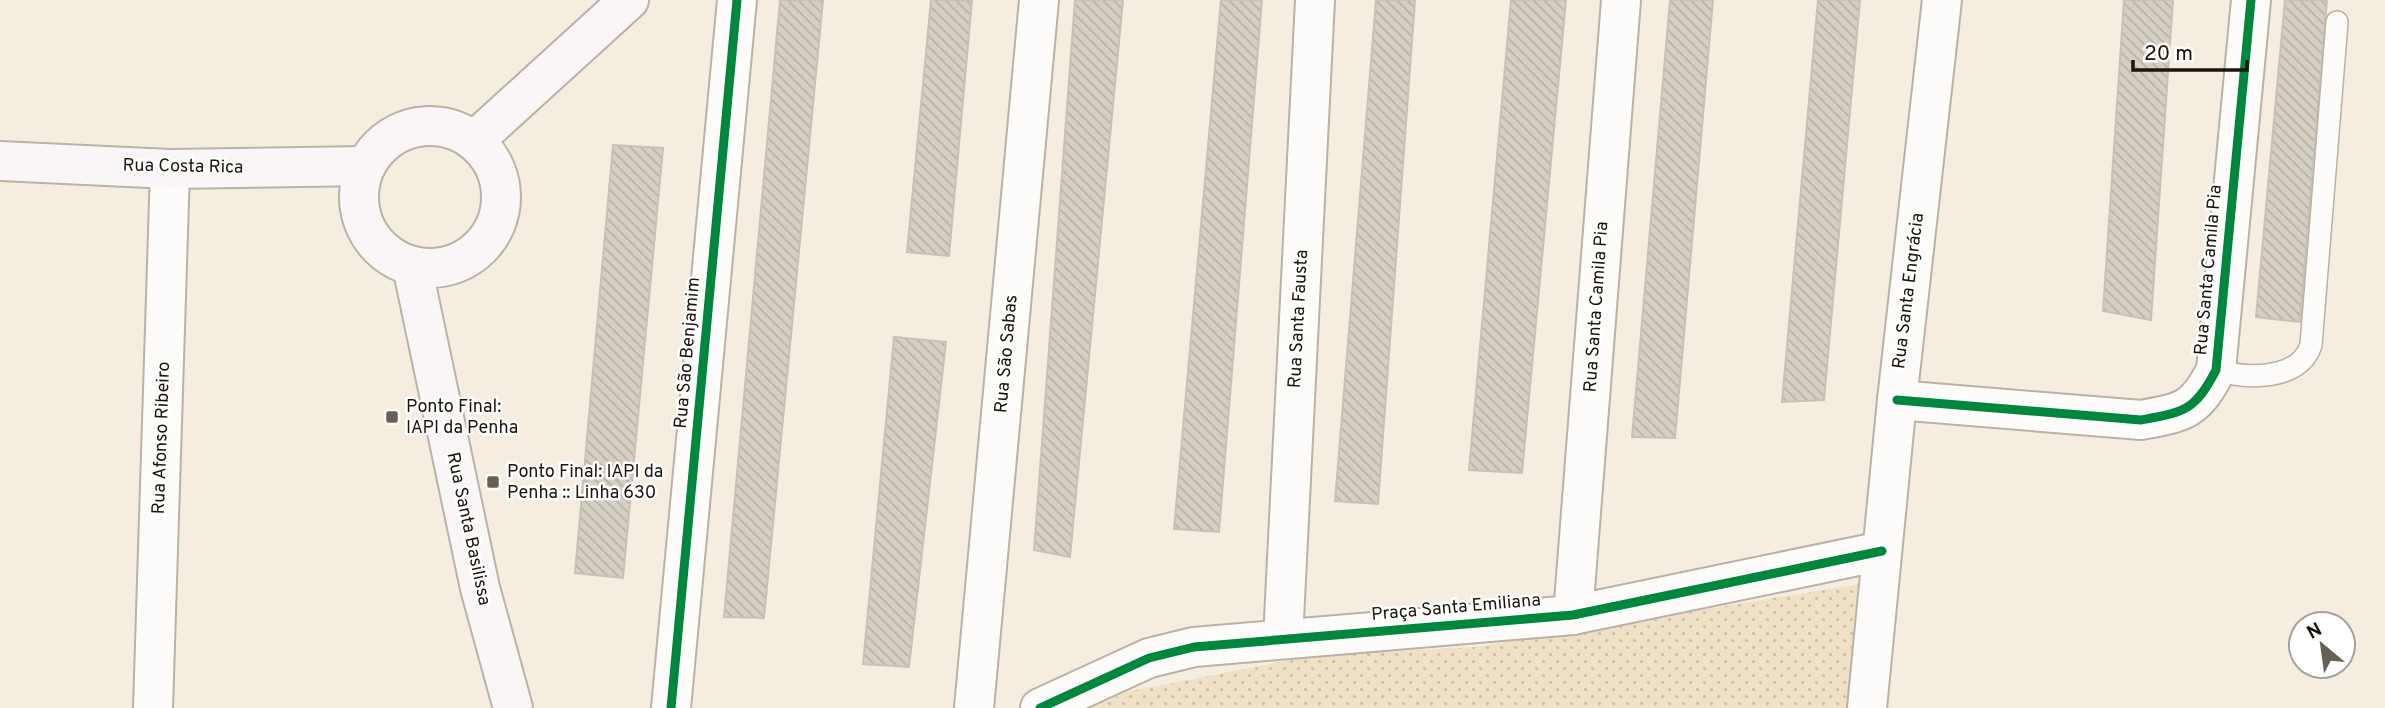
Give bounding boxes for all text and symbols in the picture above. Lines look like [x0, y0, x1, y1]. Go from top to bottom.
scale bar [2133, 28, 2247, 72]
text: 20 m [2144, 41, 2193, 68]
street label: Rua Costa Rica [122, 154, 244, 180]
street label: Rua Santa Camila Pia [2190, 184, 2228, 356]
street label: Rua Santa Engrácia [1888, 212, 1930, 370]
street label: Rua Santa Camila Pia [1580, 221, 1614, 393]
street label: Rua Santa Fausta [1284, 249, 1314, 389]
street label: Rua São Benjamim [670, 276, 706, 430]
street label: Rua São Sabas [990, 294, 1024, 414]
street label: Rua Afonso Ribeiro [148, 361, 176, 515]
place label: Ponto Final: IAPI da Penha [406, 396, 518, 440]
marker: Ponto Final: IAPI da Penha [384, 409, 400, 425]
street label: Rua Santa Basilissa [441, 450, 495, 608]
place label: Ponto Final: IAPI da Penha :: Linha 630 [507, 461, 663, 505]
marker: Ponto Final: IAPI da Penha :: Linha 630 [485, 474, 501, 490]
street label: Praça Santa Emiliana [1370, 589, 1542, 627]
north arrow [2287, 610, 2357, 680]
text: N [2303, 618, 2327, 646]

